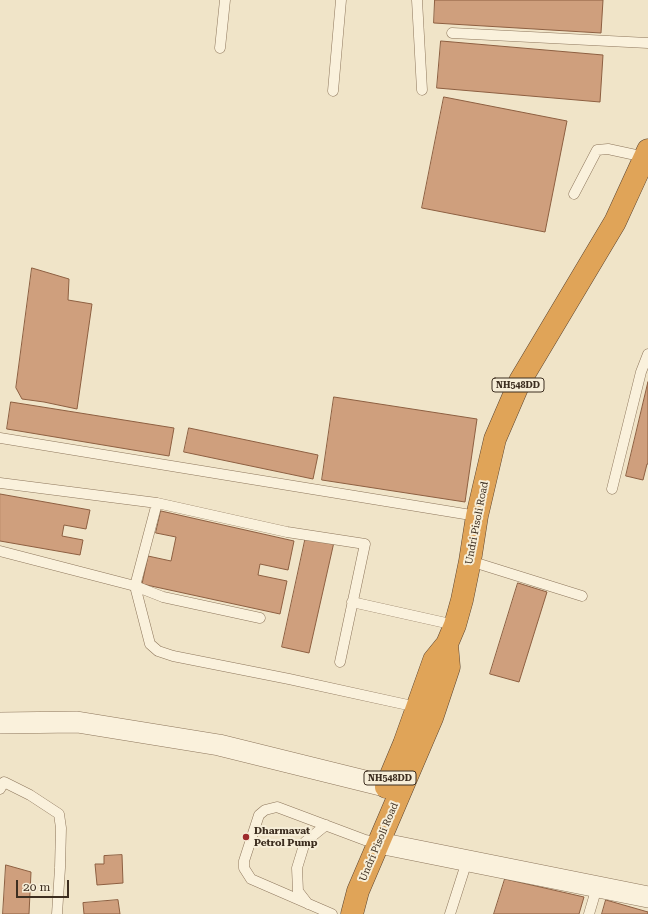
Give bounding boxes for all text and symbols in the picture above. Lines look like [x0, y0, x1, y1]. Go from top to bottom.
road number: NH548DD [492, 378, 544, 392]
street label: Undri Pisoli Road [463, 480, 491, 566]
road number: NH548DD [364, 771, 416, 785]
street label: Undri Pisoli Road [357, 801, 401, 883]
place label: Dharmavat Petrol Pump [254, 825, 317, 848]
marker: Dharmavat Petrol Pump [241, 832, 251, 842]
scale bar [18, 872, 71, 898]
text: 20 m [23, 880, 50, 894]

